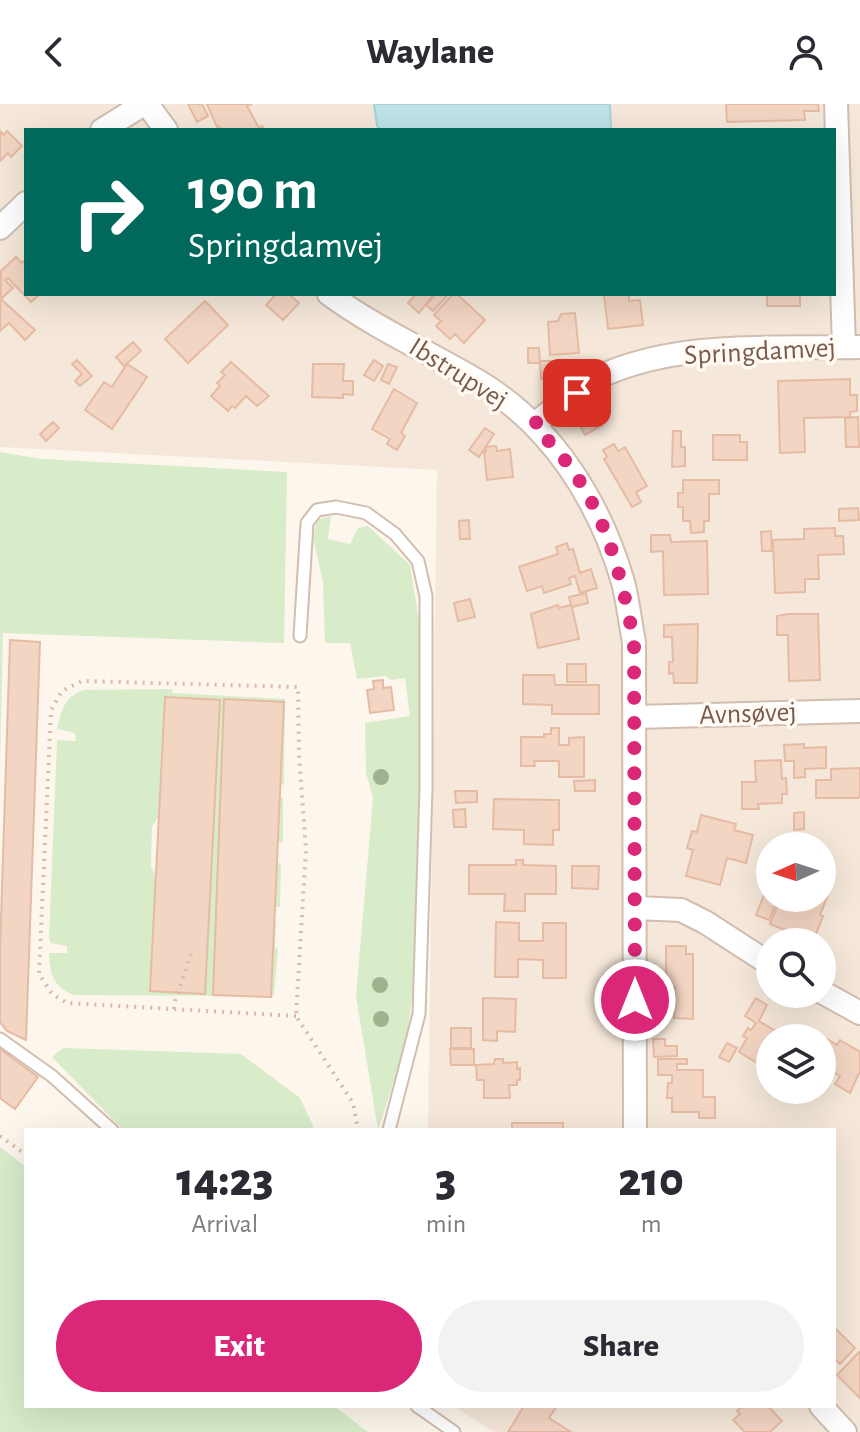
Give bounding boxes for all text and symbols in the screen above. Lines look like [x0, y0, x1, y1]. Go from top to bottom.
icon: back [32, 30, 76, 74]
icon: person [784, 30, 828, 74]
text: Waylane [366, 34, 494, 70]
icon: right [56, 160, 160, 264]
text: 190 m [188, 163, 318, 219]
text: Springdamvej [188, 228, 383, 264]
street label: Ibstrupvej [404, 333, 512, 415]
street label: Springdamvej [683, 334, 837, 370]
pin [543, 359, 611, 427]
icon: arrive [555, 371, 599, 415]
street label: Avnsøvej [699, 698, 797, 730]
north arrow [756, 832, 836, 912]
map controls [756, 832, 836, 1104]
button: search [756, 928, 836, 1008]
position arrow [593, 958, 677, 1042]
button: layers [756, 1024, 836, 1104]
text: 14:23 [176, 1157, 274, 1205]
text: 3 [435, 1157, 456, 1205]
text: 210 [618, 1157, 684, 1205]
text: Arrival [191, 1211, 258, 1237]
text: min [426, 1211, 466, 1237]
text: m [641, 1211, 661, 1237]
button: Exit [56, 1300, 422, 1392]
button: Share [438, 1300, 804, 1392]

